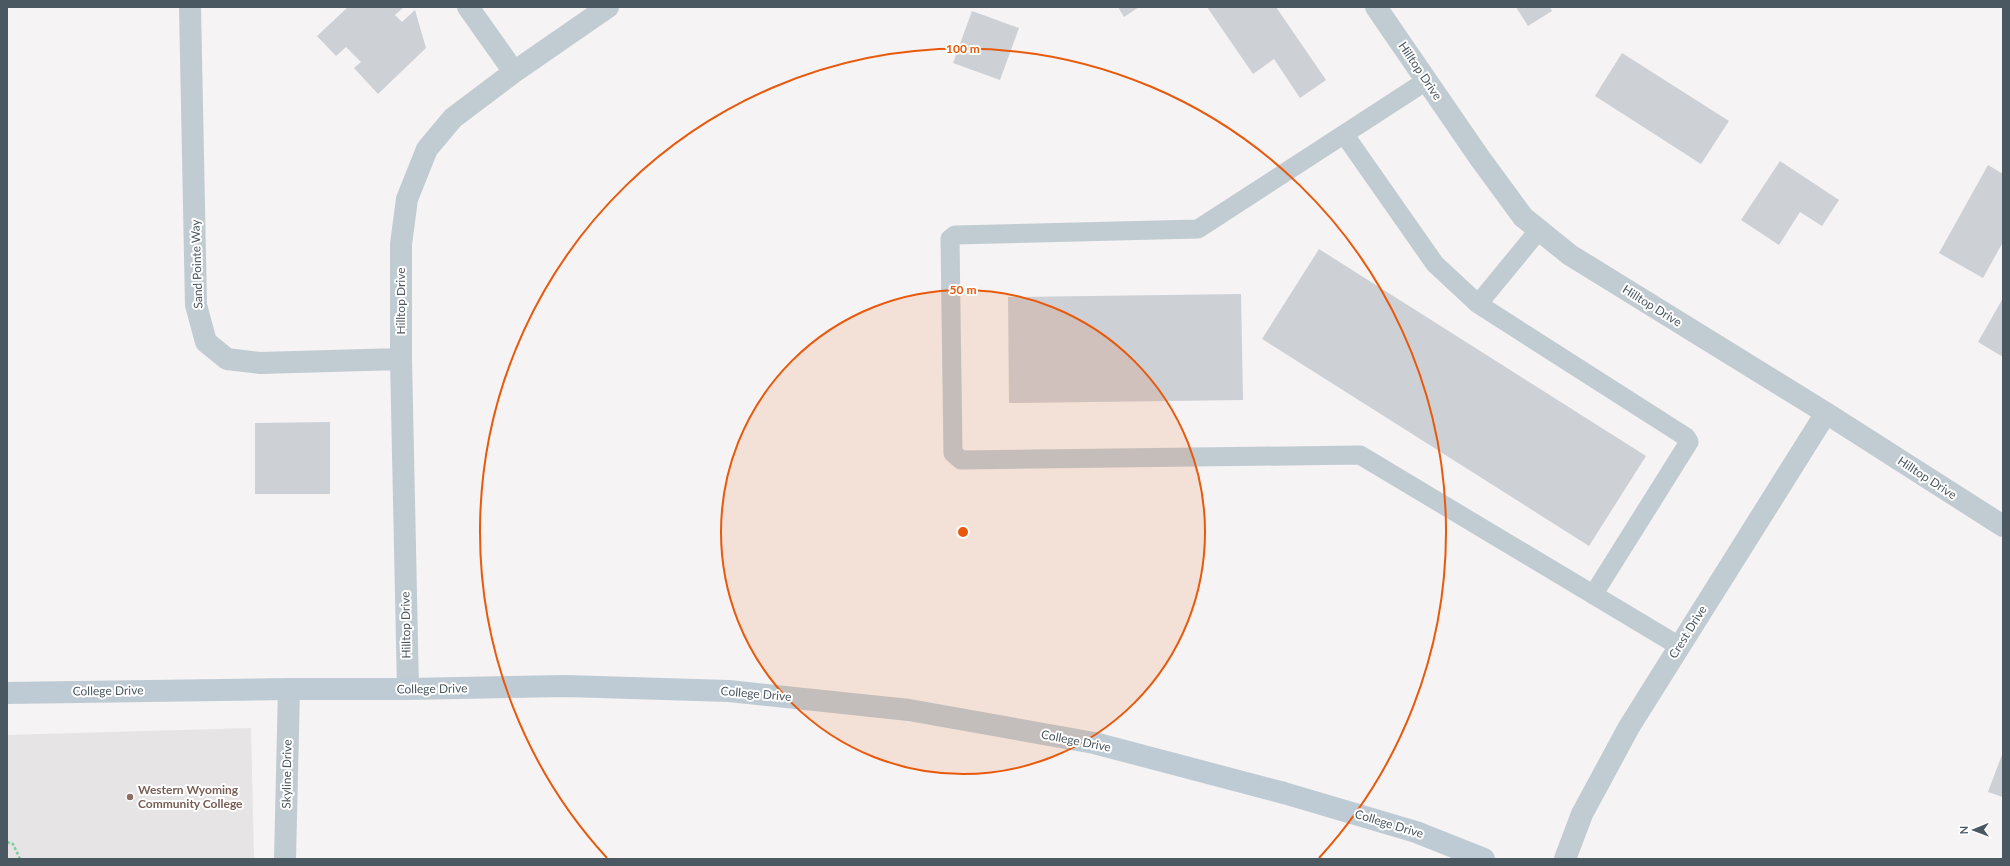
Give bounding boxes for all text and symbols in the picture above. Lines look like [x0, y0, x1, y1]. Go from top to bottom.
street label: Hilltop Drive [1395, 39, 1445, 103]
text: 100 m [946, 41, 980, 56]
street label: Sand Pointe Way [187, 218, 206, 309]
street label: Hilltop Drive [393, 267, 408, 335]
street label: Hilltop Drive [1620, 281, 1685, 330]
text: 50 m [950, 282, 976, 297]
street label: Hilltop Drive [1895, 453, 1959, 502]
centre of rings [956, 525, 970, 539]
street label: Hilltop Drive [397, 591, 414, 659]
street label: Crest Drive [1665, 602, 1710, 661]
street label: College Drive [396, 680, 468, 697]
street label: College Drive [72, 682, 144, 699]
street label: College Drive [720, 683, 792, 704]
street label: College Drive [1040, 726, 1112, 755]
street label: Skyline Drive [278, 739, 295, 809]
place label: Western Wyoming Community College [138, 782, 243, 811]
marker: Western Wyoming Community College [125, 792, 135, 802]
street label: College Drive [1353, 806, 1425, 841]
north arrow [1954, 810, 1994, 850]
text: N [1957, 826, 1970, 835]

